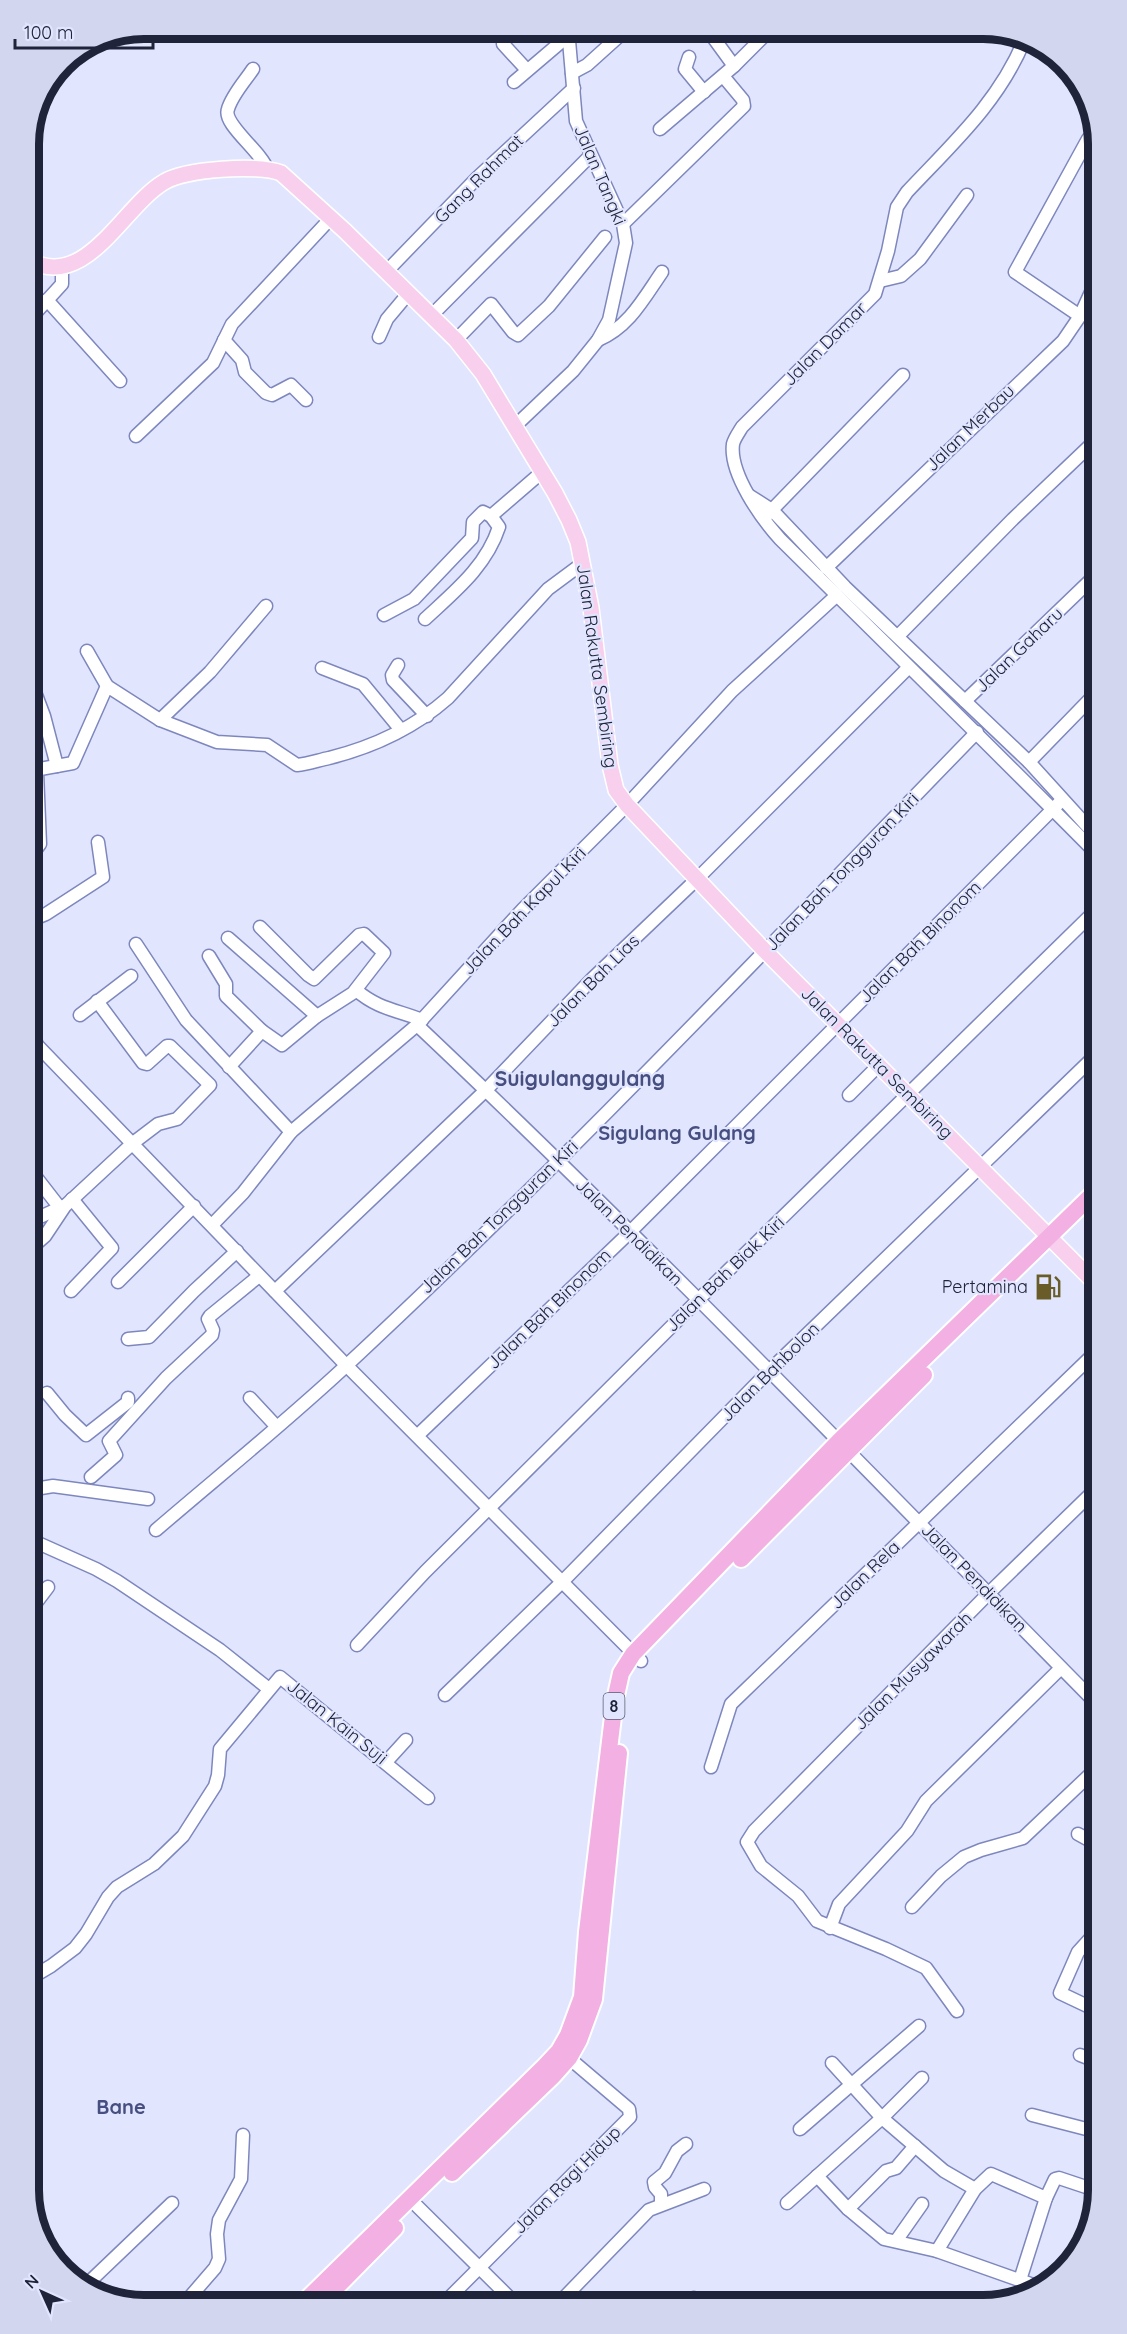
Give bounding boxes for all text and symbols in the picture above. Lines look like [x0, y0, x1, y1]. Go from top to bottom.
scale bar [15, 12, 153, 50]
text: 100 m [24, 21, 73, 44]
street label: Jalan Tangki [569, 121, 632, 228]
street label: Gang Rahmat [429, 129, 528, 228]
street label: Jalan Damar [778, 297, 872, 391]
street label: Jalan Merbau [920, 379, 1019, 476]
street label: Jalan Rakutta Sembiring [572, 562, 623, 770]
street label: Jalan Gaharu [970, 602, 1067, 697]
street label: Jalan Bah Tongguran Kiri [760, 788, 923, 956]
street label: Jalan Bah Kapul Kiri [457, 842, 591, 980]
street label: Jalan Bah Binonom [854, 876, 986, 1008]
street label: Jalan Bah Lias [541, 929, 644, 1032]
street label: Jalan Rakutta Sembiring [796, 982, 958, 1144]
district label: Suigulanggulang [495, 1065, 665, 1091]
district label: Sigulang Gulang [598, 1120, 756, 1145]
street label: Jalan Bah Tongguran Kiri [415, 1135, 583, 1298]
street label: Jalan Pendidikan [571, 1173, 688, 1290]
street label: Jalan Bah Biak Kiri [660, 1211, 789, 1336]
street label: Jalan Bah Binonom [482, 1243, 616, 1374]
fuel station icon: Pertamina [1033, 1272, 1063, 1302]
place label: Pertamina [942, 1275, 1028, 1298]
street label: Jalan Bahbolon [715, 1317, 824, 1426]
street label: Jalan Pendidikan [916, 1518, 1032, 1637]
street label: Jalan Rela [825, 1536, 905, 1614]
street label: Jalan Musyawarah [848, 1606, 977, 1735]
street label: Jalan Kain Suji [282, 1674, 392, 1769]
road number: 8 [604, 1693, 624, 1719]
district label: Bane [96, 2094, 146, 2119]
street label: Jalan Ragi Hidup [508, 2121, 626, 2239]
north arrow [12, 2262, 72, 2322]
text: N [20, 2270, 43, 2293]

